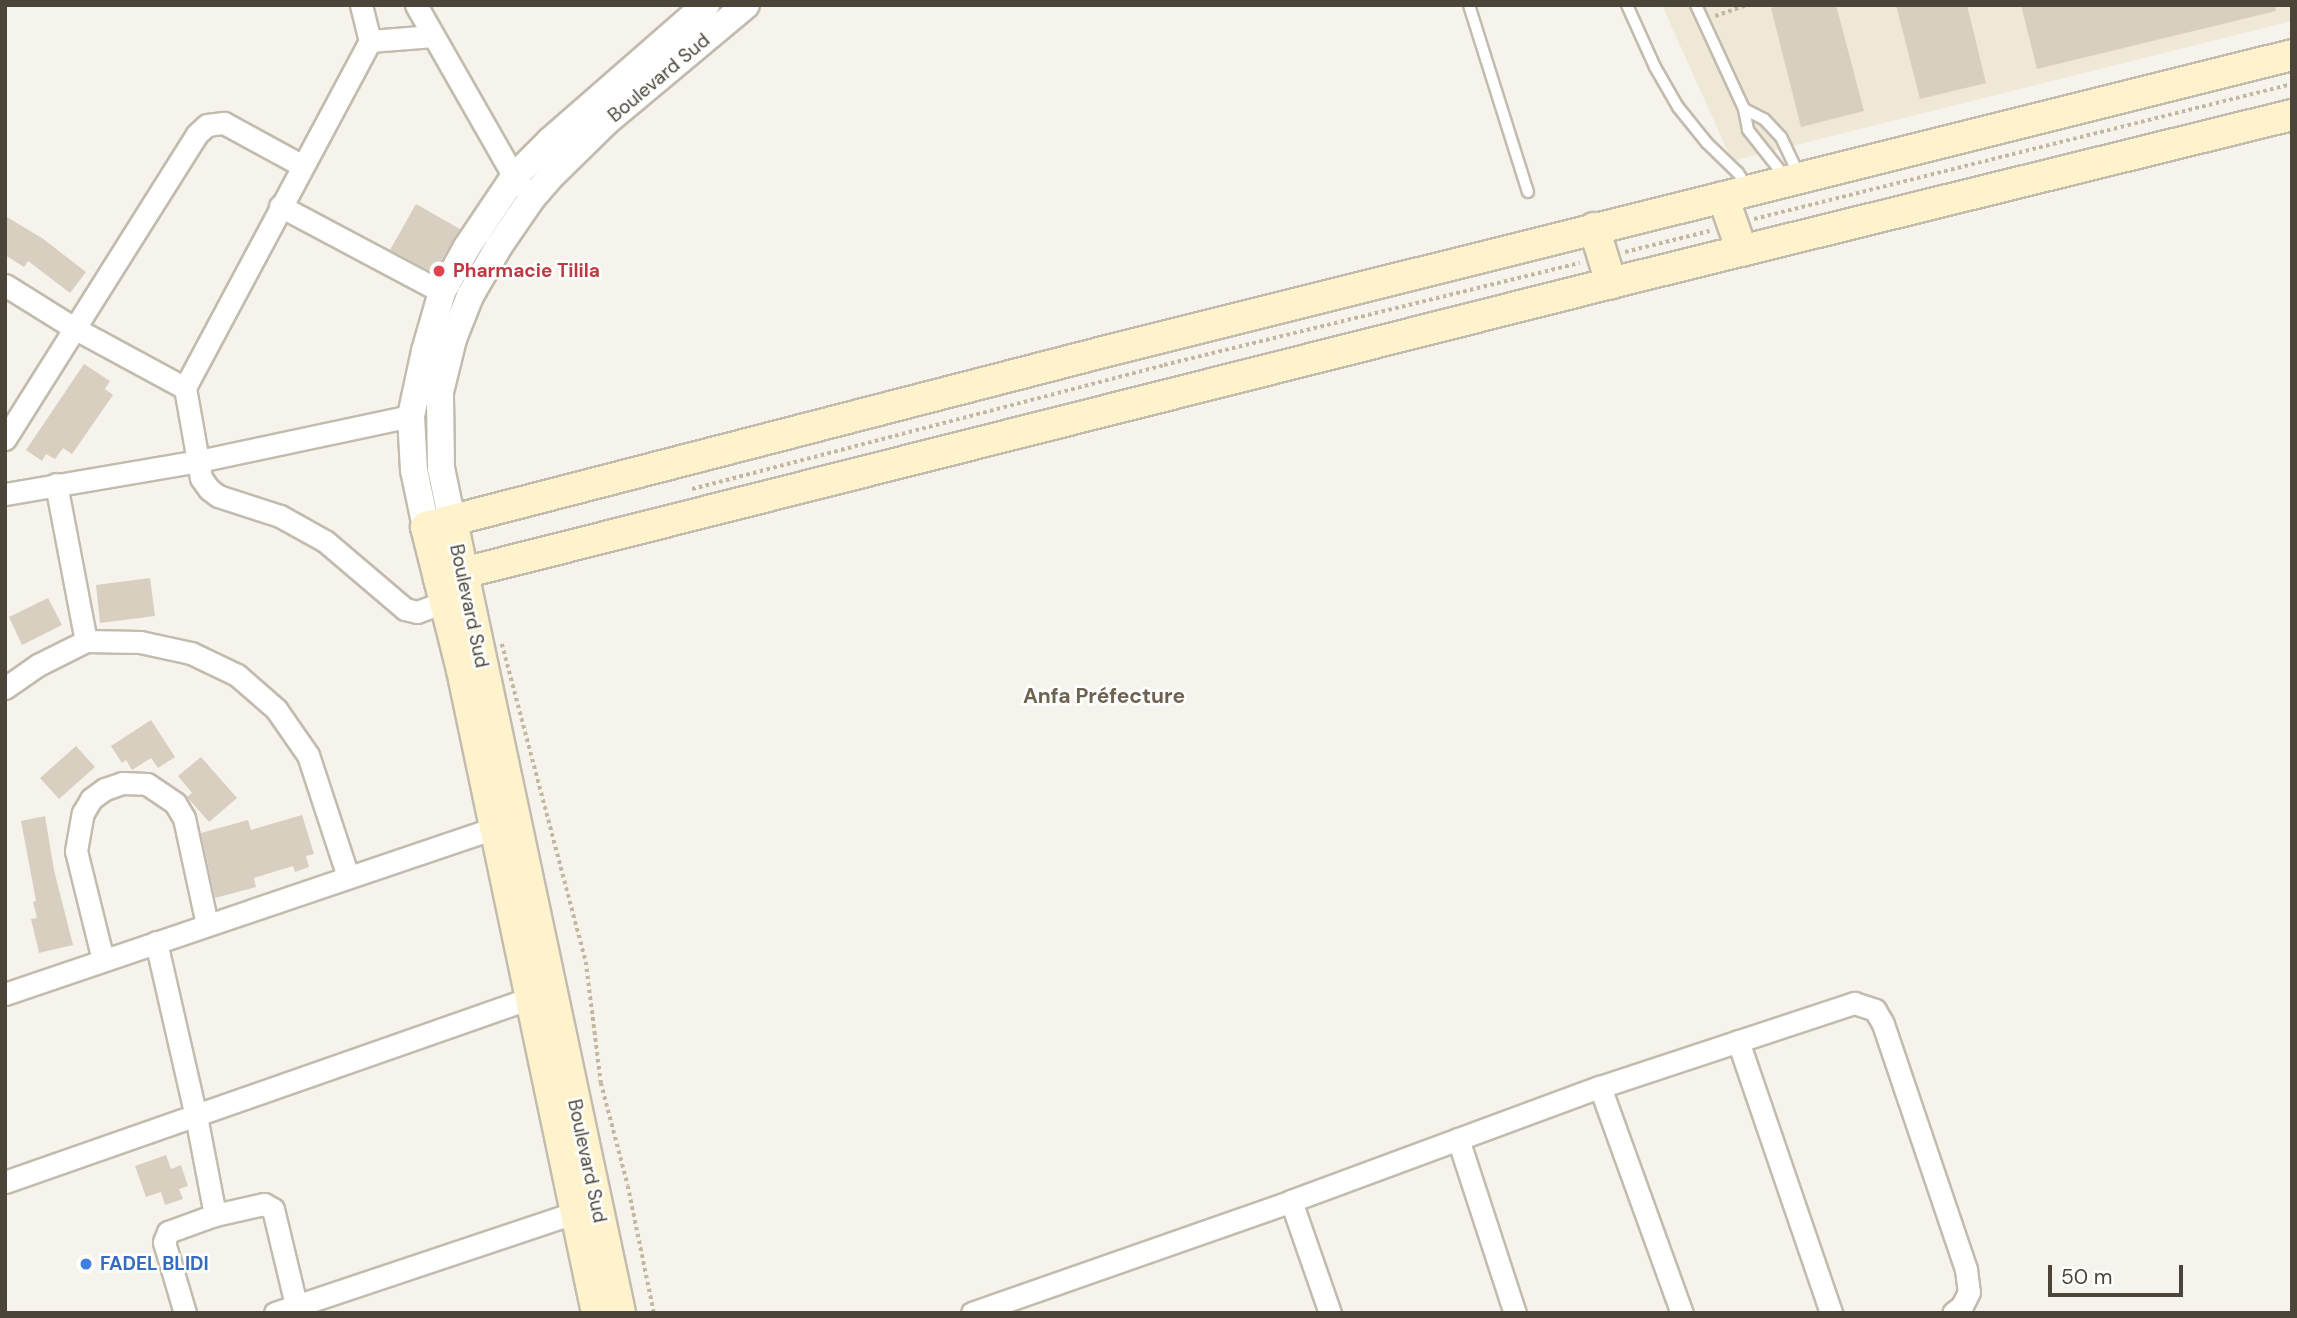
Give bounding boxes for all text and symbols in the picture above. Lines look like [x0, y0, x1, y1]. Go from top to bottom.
street label: Boulevard Sud [604, 29, 714, 127]
place label: Pharmacie Tilila [453, 260, 600, 282]
marker: Pharmacie Tilila [431, 263, 447, 279]
street label: Boulevard Sud [445, 542, 493, 670]
district label: Anfa Préfecture [1023, 683, 1185, 709]
street label: Boulevard Sud [563, 1097, 611, 1225]
scale bar [2052, 1252, 2187, 1296]
place label: FADEL BLIDI [100, 1253, 209, 1275]
marker: FADEL BLIDI [78, 1256, 94, 1272]
text: 50 m [2061, 1263, 2112, 1291]

